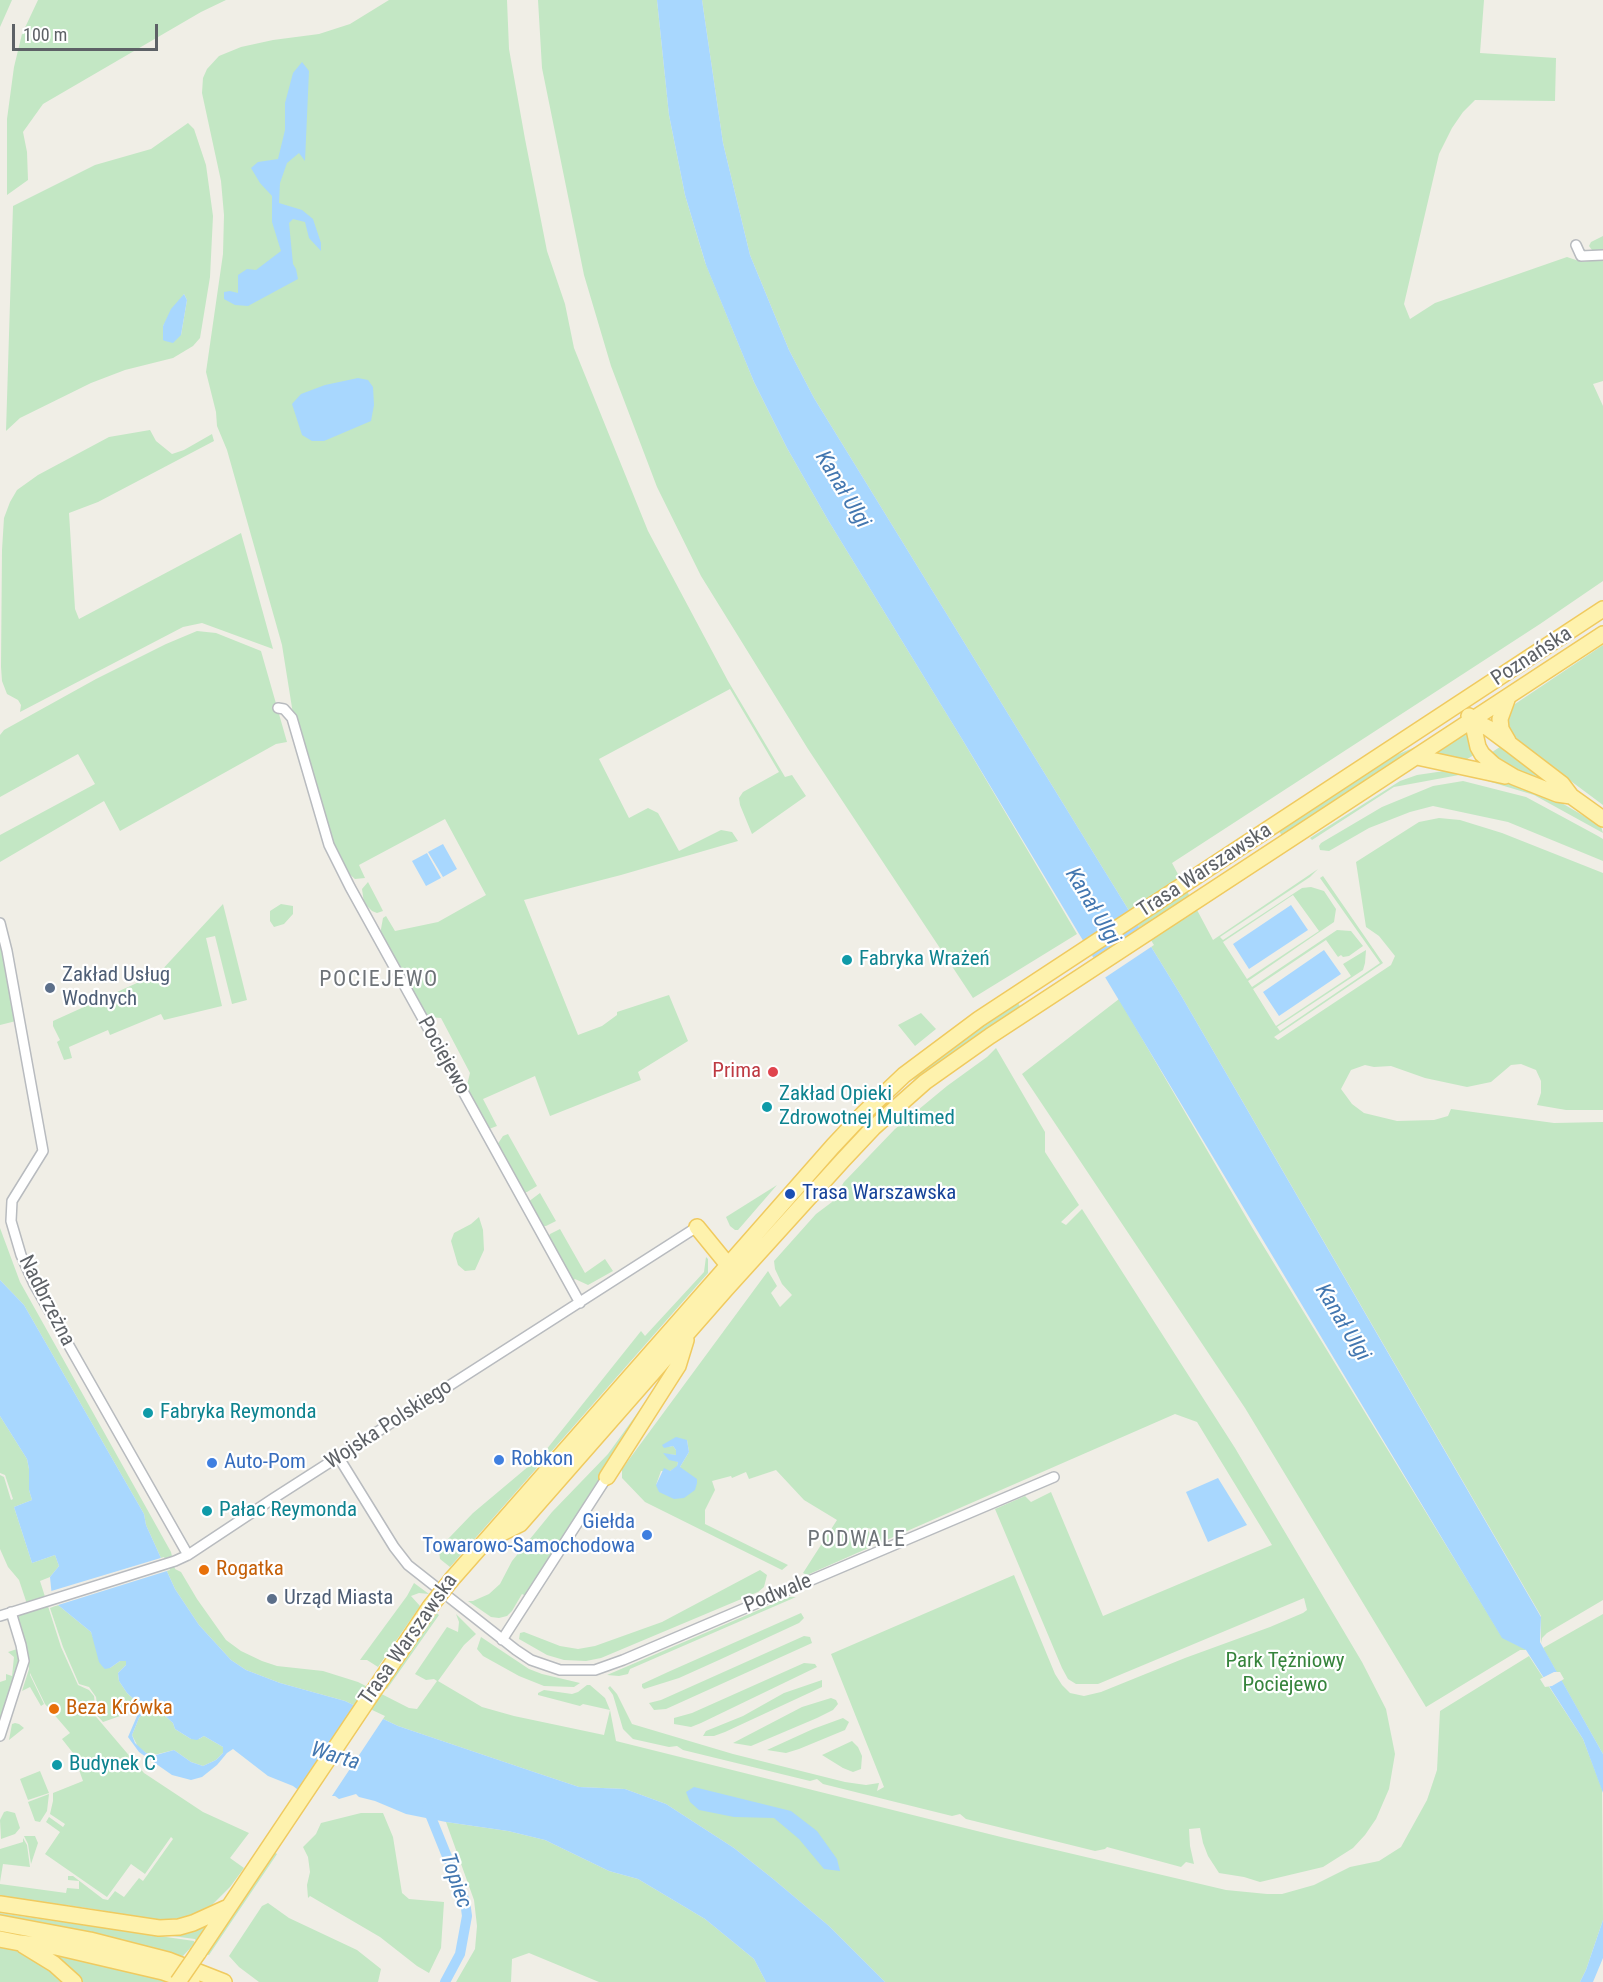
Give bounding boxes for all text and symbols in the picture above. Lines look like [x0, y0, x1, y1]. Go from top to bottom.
scale bar [15, 12, 160, 50]
text: 100 m [23, 24, 67, 45]
water label: Kanał Ulgi [809, 447, 875, 533]
street label: Poznańska [1487, 622, 1577, 692]
street label: Trasa Warszawska [1133, 818, 1277, 924]
water label: Kanał Ulgi [1059, 864, 1125, 950]
place label: Fabryka Wrażeń [859, 947, 990, 973]
marker: Fabryka Wrażeń [840, 953, 854, 967]
place label: Zakład Usług Wodnych [62, 963, 170, 1013]
district label: POCIEJEWO [319, 967, 439, 993]
marker: Zakład Usług Wodnych [43, 981, 57, 995]
street label: Pociejewo [411, 1013, 475, 1099]
place label: Prima [712, 1059, 761, 1085]
marker: Prima [766, 1065, 780, 1079]
place label: Zakład Opieki Zdrowotnej Multimed [779, 1082, 955, 1132]
marker: Zakład Opieki Zdrowotnej Multimed [760, 1100, 774, 1114]
place label: Trasa Warszawska [802, 1181, 956, 1207]
marker: Trasa Warszawska [783, 1187, 797, 1201]
street label: Nadbrzeżna [12, 1251, 80, 1351]
water label: Kanał Ulgi [1309, 1280, 1375, 1366]
street label: Wojska Polskiego [321, 1375, 457, 1475]
place label: Fabryka Reymonda [160, 1400, 316, 1426]
marker: Fabryka Reymonda [141, 1406, 155, 1420]
place label: Robkon [511, 1447, 573, 1473]
place label: Auto-Pom [224, 1450, 306, 1476]
marker: Robkon [492, 1453, 506, 1467]
marker: Auto-Pom [205, 1456, 219, 1470]
place label: Pałac Reymonda [219, 1498, 357, 1524]
marker: Pałac Reymonda [200, 1504, 214, 1518]
place label: Giełda Towarowo-Samochodowa [422, 1510, 635, 1560]
district label: PODWALE [808, 1527, 906, 1553]
marker: Giełda Towarowo-Samochodowa [640, 1528, 654, 1542]
place label: Rogatka [216, 1557, 284, 1583]
marker: Rogatka [197, 1563, 211, 1577]
street label: Podwale [740, 1569, 816, 1619]
street label: Trasa Warszawska [354, 1570, 464, 1710]
place label: Urząd Miasta [284, 1586, 393, 1612]
marker: Urząd Miasta [265, 1592, 279, 1606]
park label: Park Tężniowy Pociejewo [1225, 1649, 1345, 1699]
place label: Beza Krówka [66, 1696, 173, 1722]
marker: Beza Krówka [47, 1702, 61, 1716]
water label: Warta [307, 1737, 363, 1777]
place label: Budynek C [69, 1752, 156, 1778]
marker: Budynek C [50, 1758, 64, 1772]
water label: Topiec [433, 1850, 477, 1912]

